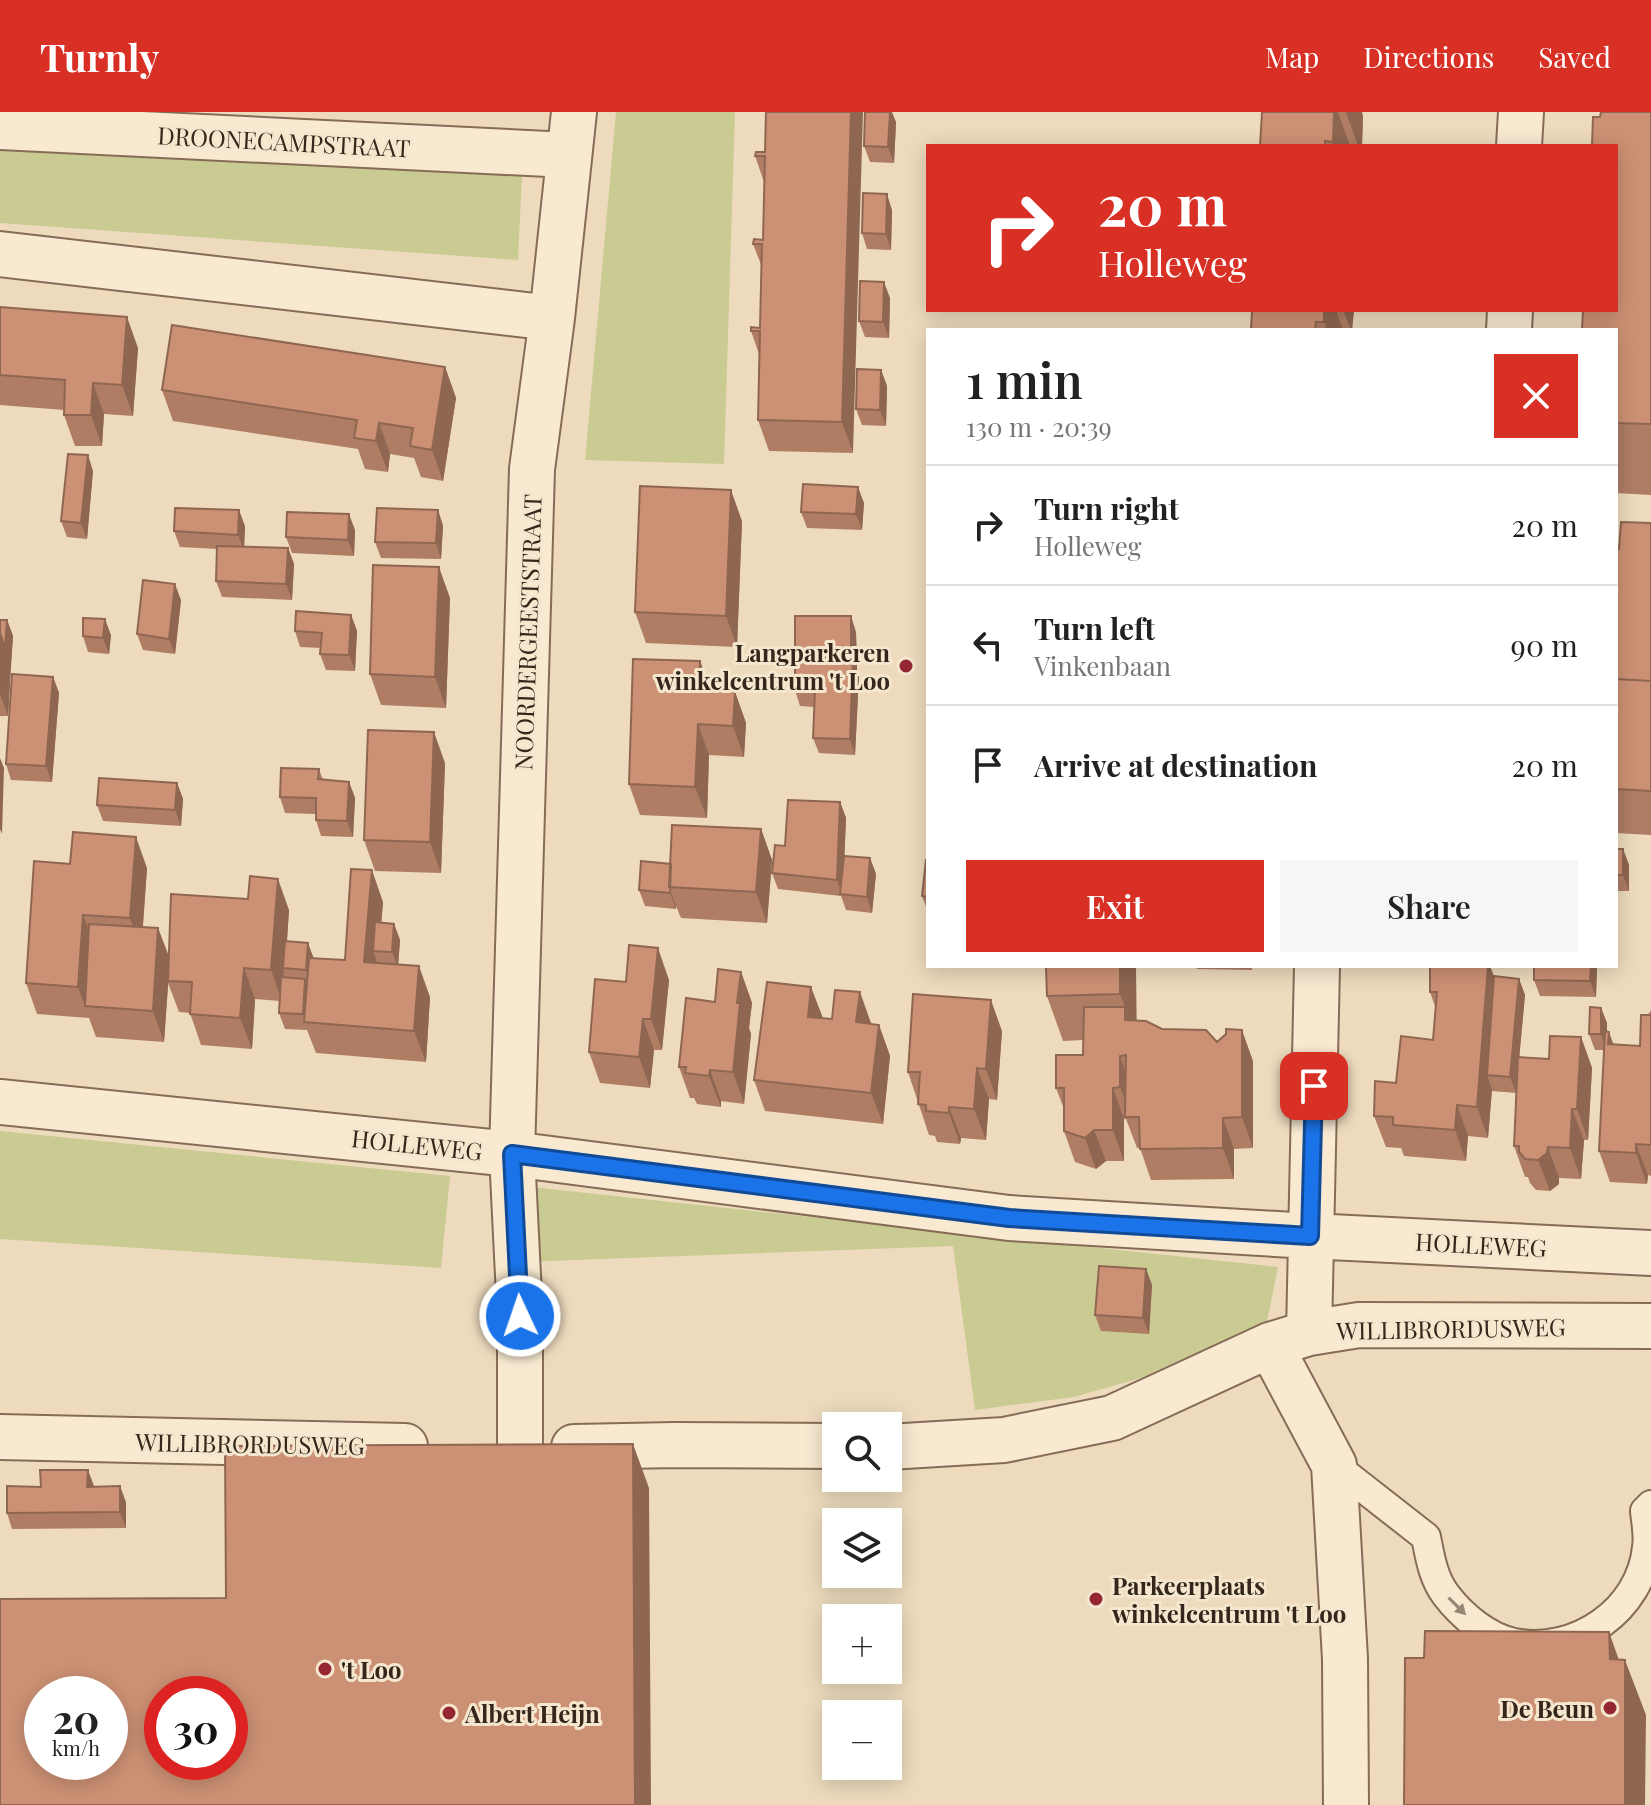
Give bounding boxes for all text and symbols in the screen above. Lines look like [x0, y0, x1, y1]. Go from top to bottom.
text: Turnly [40, 31, 159, 82]
text: Map [1265, 38, 1319, 75]
text: Directions [1363, 38, 1494, 75]
text: Saved [1538, 38, 1611, 75]
street label: DROONECAMPSTRAAT [157, 118, 411, 164]
text: 20 m [1098, 166, 1227, 241]
icon: right [966, 176, 1070, 280]
text: Holleweg [1098, 238, 1247, 286]
text: 1 min [966, 347, 1083, 411]
button: close [1494, 354, 1578, 438]
text: 130 m · 20:39 [966, 409, 1112, 444]
text: Turn right [1034, 488, 1179, 528]
street label: NOORDERGEESTSTRAAT [506, 493, 548, 771]
icon: right [966, 503, 1010, 547]
text: 20 m [1512, 505, 1578, 545]
text: Holleweg [1034, 528, 1142, 563]
text: Turn left [1034, 608, 1155, 648]
icon: left [966, 623, 1010, 667]
text: 90 m [1511, 625, 1578, 665]
place label: Langparkeren winkelcentrum 't Loo [655, 636, 890, 696]
text: Vinkenbaan [1034, 648, 1171, 683]
marker: Langparkeren winkelcentrum 't Loo [897, 657, 915, 675]
icon: arrive [966, 743, 1010, 787]
text: Arrive at destination [1034, 745, 1317, 785]
text: 20 m [1512, 745, 1578, 785]
button: Exit [966, 860, 1264, 952]
button: Share [1280, 860, 1578, 952]
pin [1280, 1052, 1348, 1120]
icon: arrive [1292, 1064, 1336, 1108]
street label: HOLLEWEG [350, 1121, 484, 1167]
street label: HOLLEWEG [1414, 1225, 1548, 1263]
position arrow [478, 1274, 562, 1358]
street label: WILLIBRORDUSWEG [1335, 1310, 1566, 1346]
map controls [822, 1412, 902, 1780]
button: search [822, 1412, 902, 1492]
street label: WILLIBRORDUSWEG [134, 1425, 365, 1461]
button: layers [822, 1508, 902, 1588]
place label: Parkeerplaats winkelcentrum 't Loo [1111, 1569, 1346, 1629]
marker: Parkeerplaats winkelcentrum 't Loo [1087, 1590, 1105, 1608]
one-way arrow [1447, 1597, 1466, 1615]
button: + [822, 1604, 902, 1684]
place label: 't Loo [341, 1653, 402, 1685]
marker: 't Loo [316, 1660, 334, 1678]
speed limit sign: 30 [144, 1676, 248, 1780]
text: 20 [53, 1691, 99, 1744]
place label: De Beun [1500, 1692, 1594, 1724]
place label: Albert Heijn [464, 1697, 600, 1729]
marker: De Beun [1601, 1699, 1619, 1717]
button: − [822, 1700, 902, 1780]
marker: Albert Heijn [440, 1704, 458, 1722]
text: km/h [52, 1734, 100, 1761]

